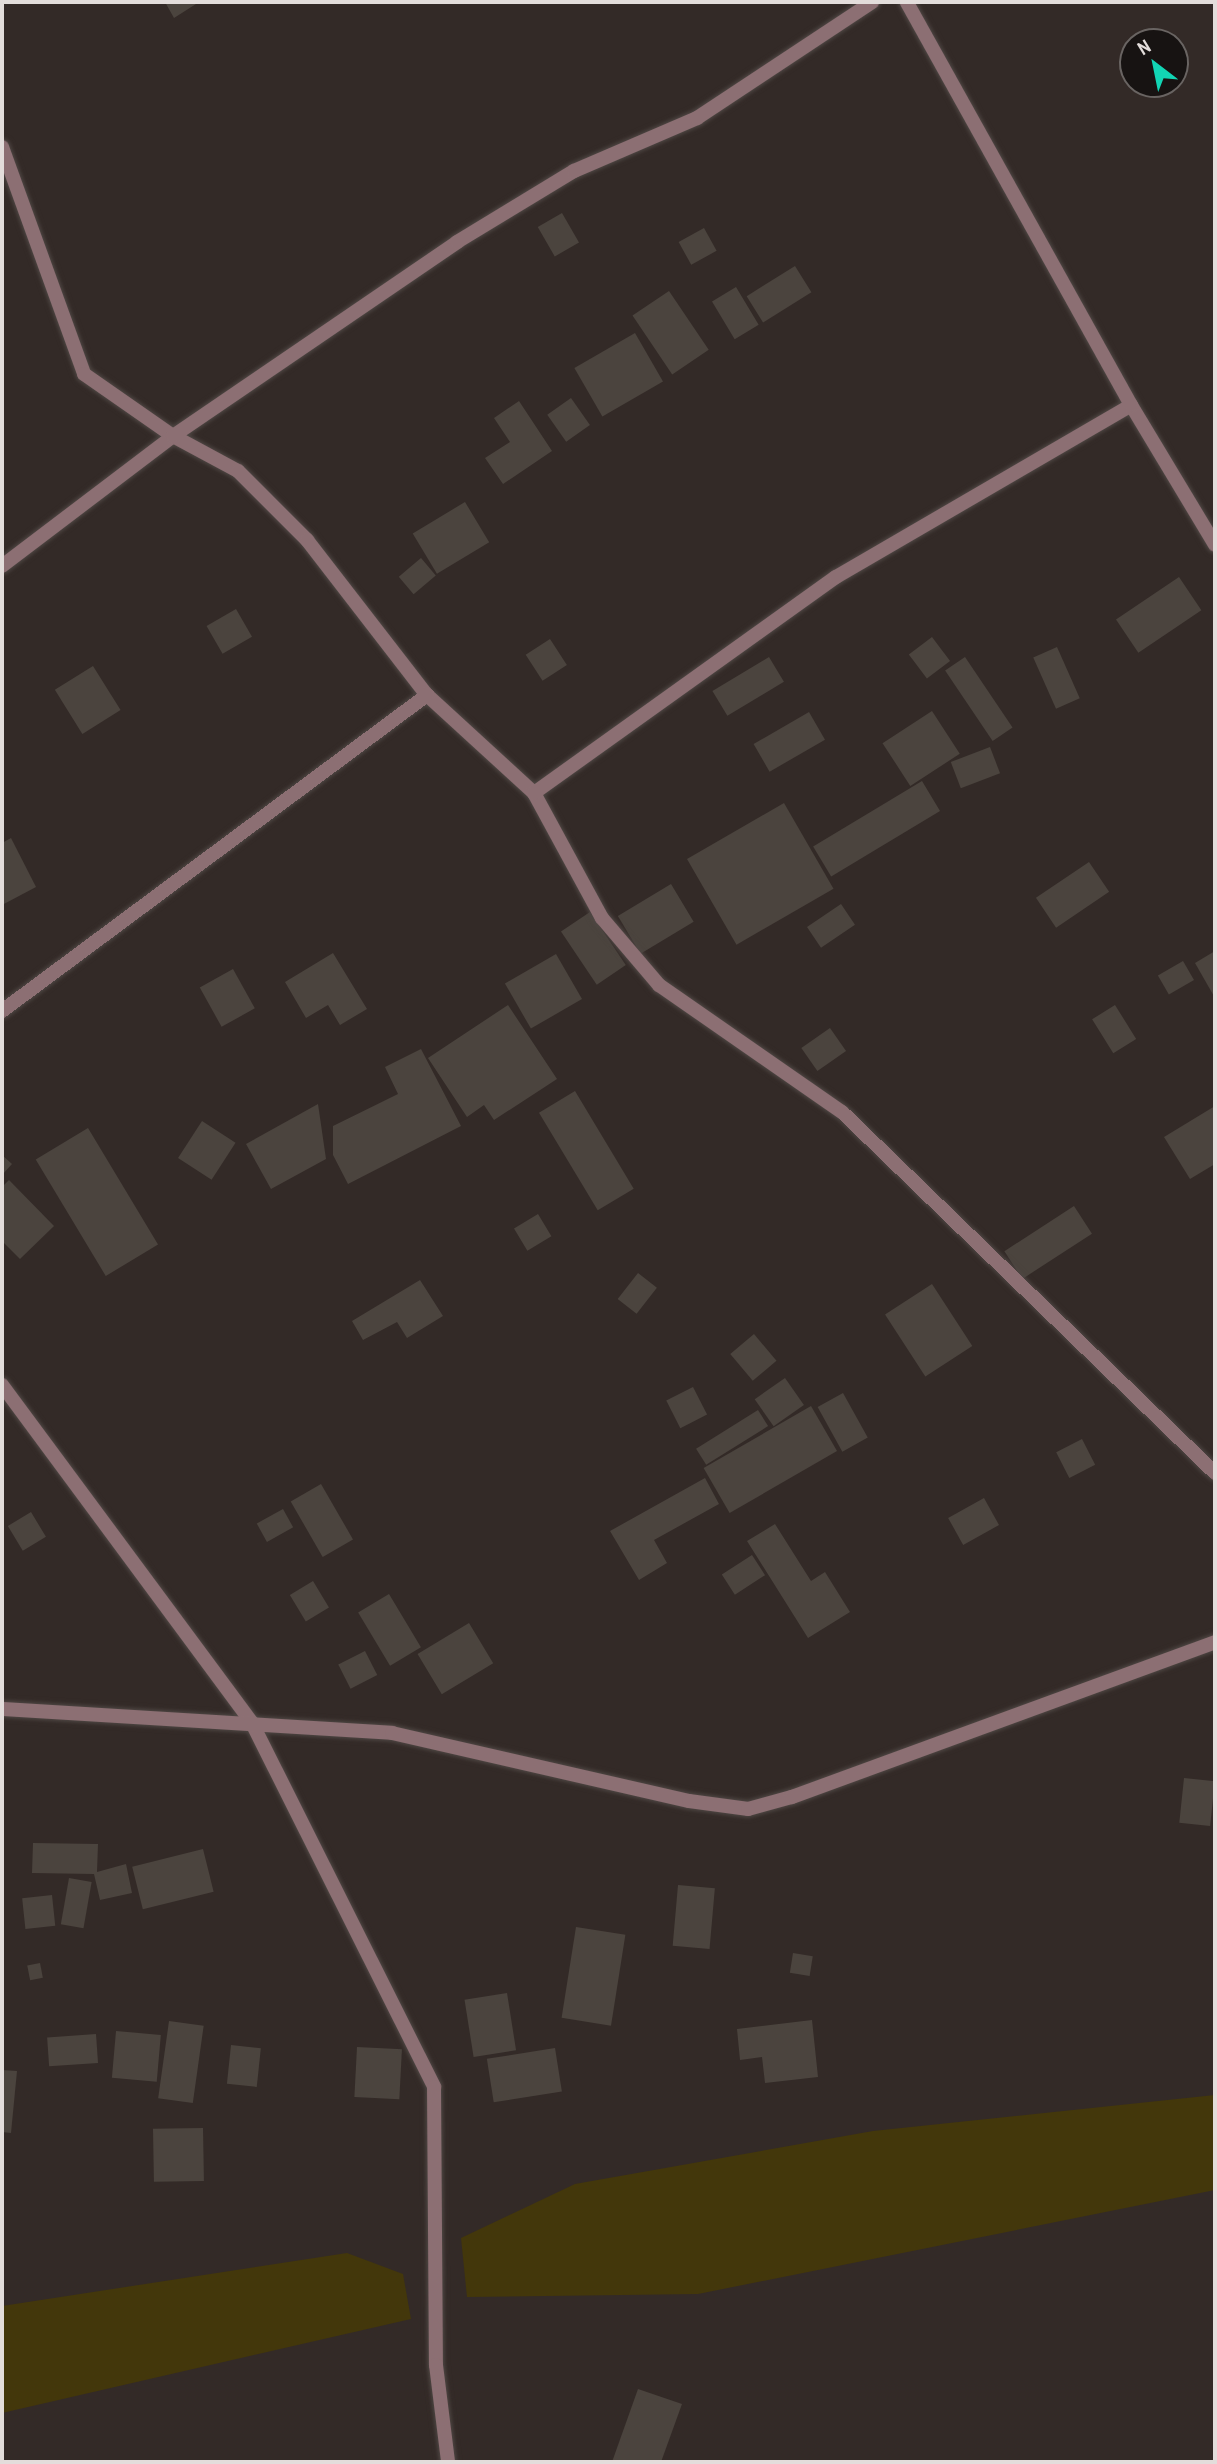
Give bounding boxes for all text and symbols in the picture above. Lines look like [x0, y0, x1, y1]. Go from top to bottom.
north arrow [1119, 28, 1189, 98]
text: N [1132, 33, 1156, 61]

